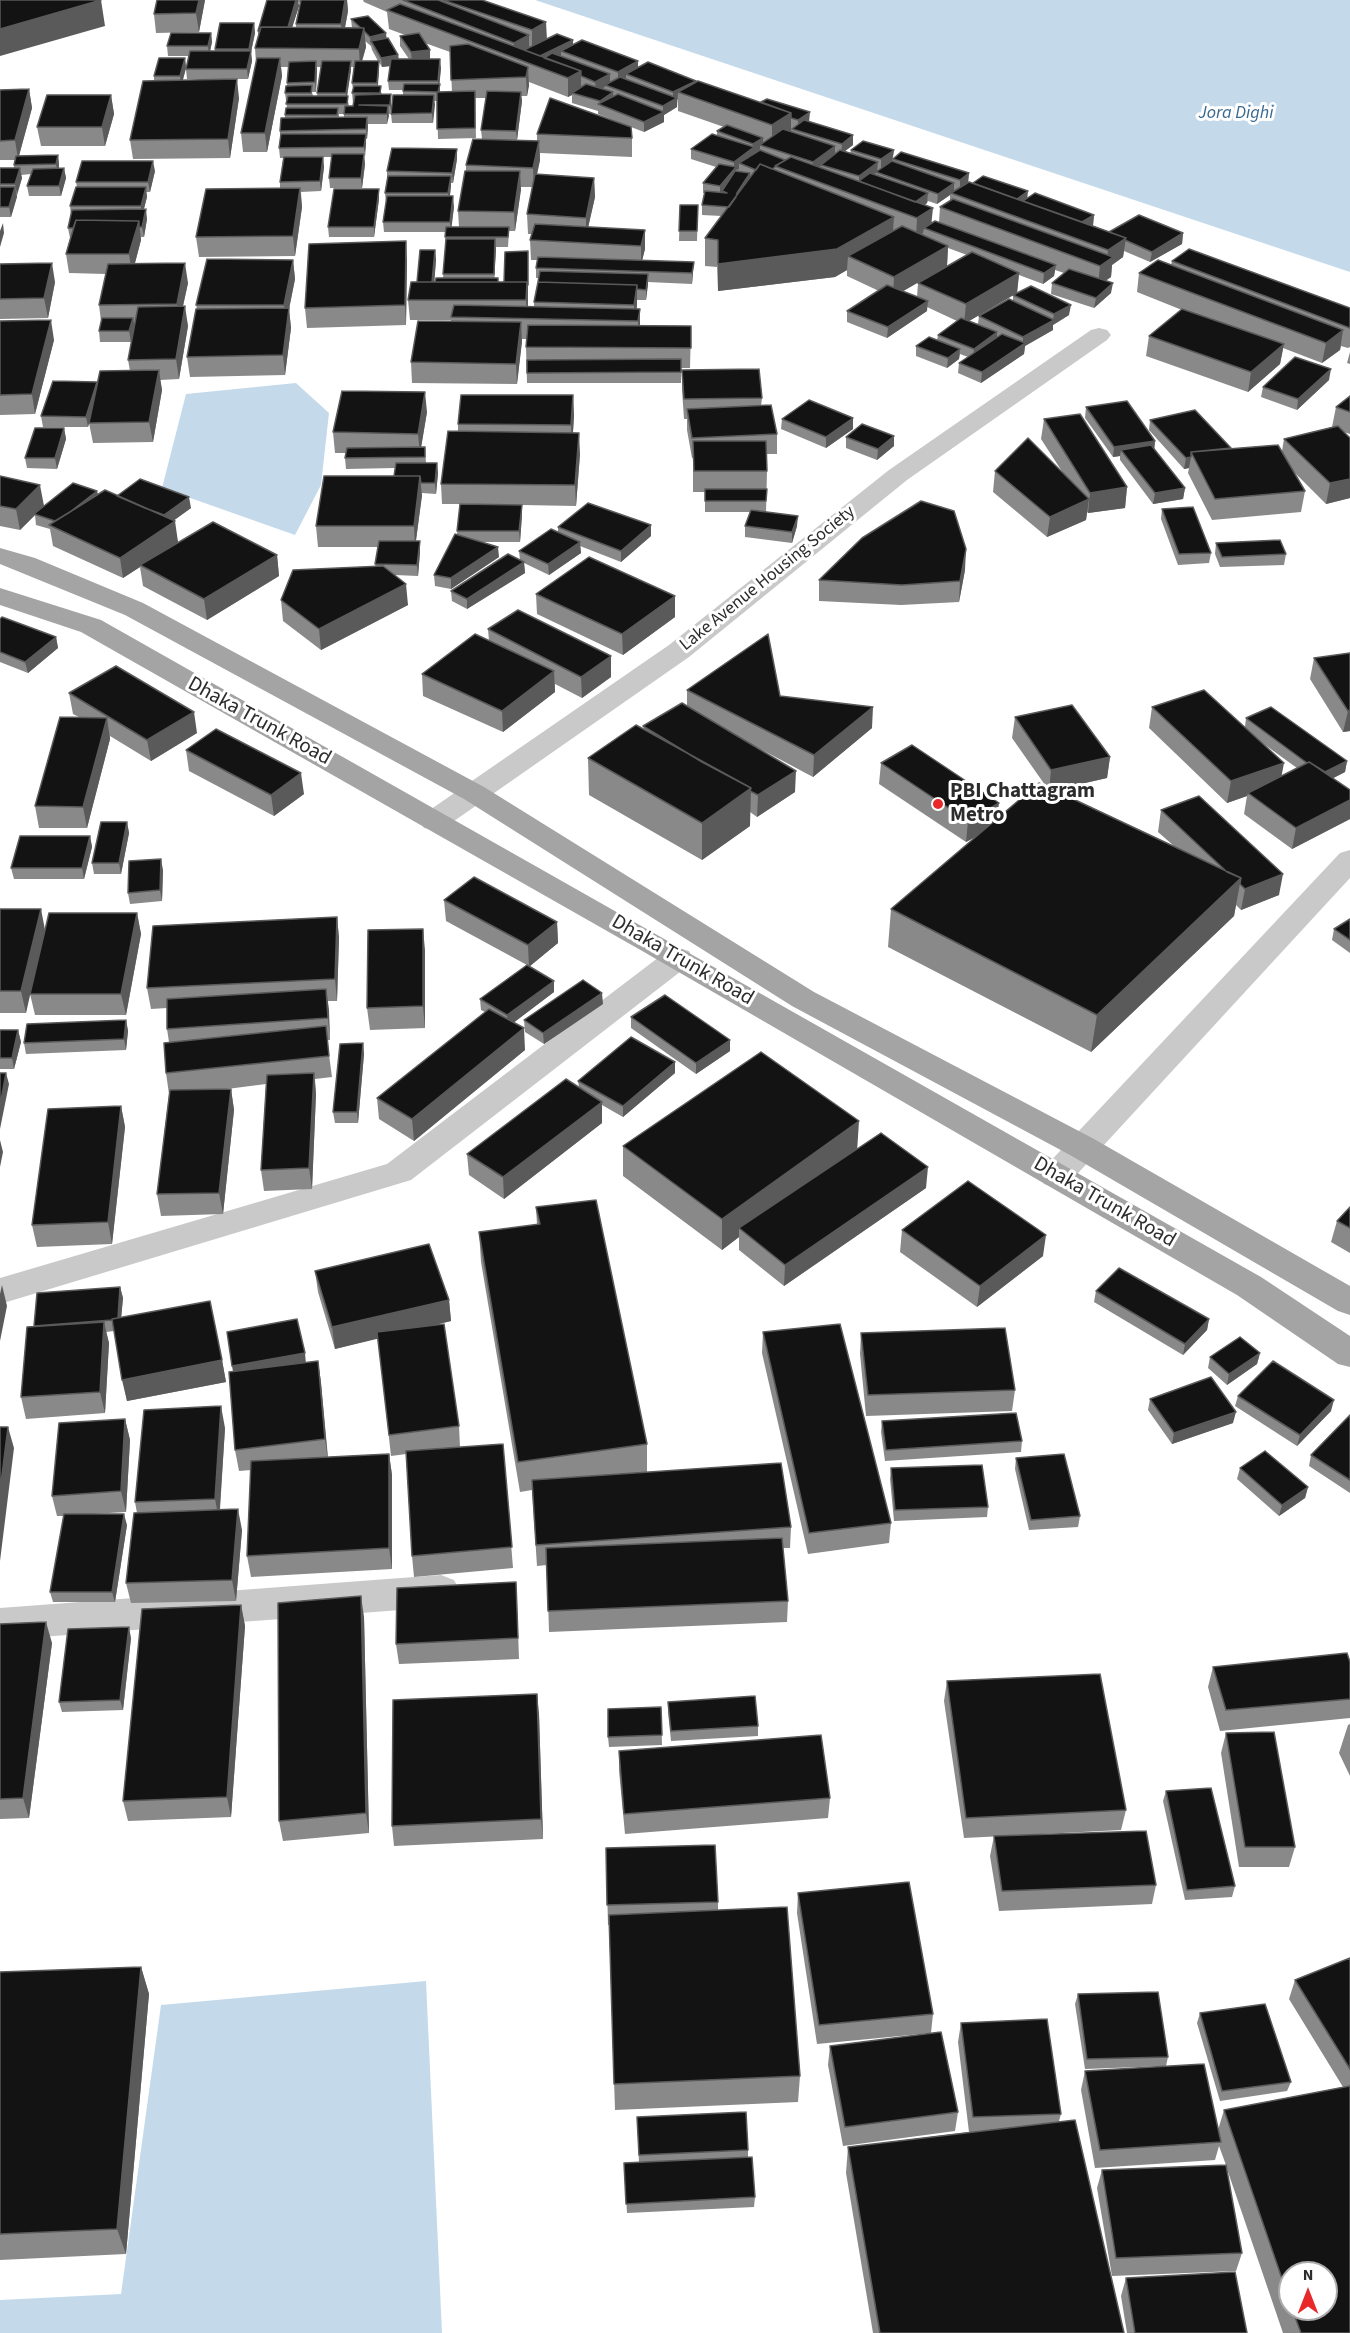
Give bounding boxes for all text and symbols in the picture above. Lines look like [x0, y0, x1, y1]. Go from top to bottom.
water label: Jora Dighi [1199, 103, 1273, 125]
street label: Lake Avenue Housing Society [676, 502, 860, 656]
street label: Dhaka Trunk Road [183, 672, 335, 772]
place label: PBI Chattagram Metro [950, 779, 1095, 829]
marker: PBI Chattagram Metro [931, 797, 945, 811]
street label: Dhaka Trunk Road [606, 910, 758, 1012]
street label: Dhaka Trunk Road [1028, 1152, 1180, 1254]
north arrow [1278, 2261, 1338, 2321]
text: N [1303, 2264, 1313, 2286]

